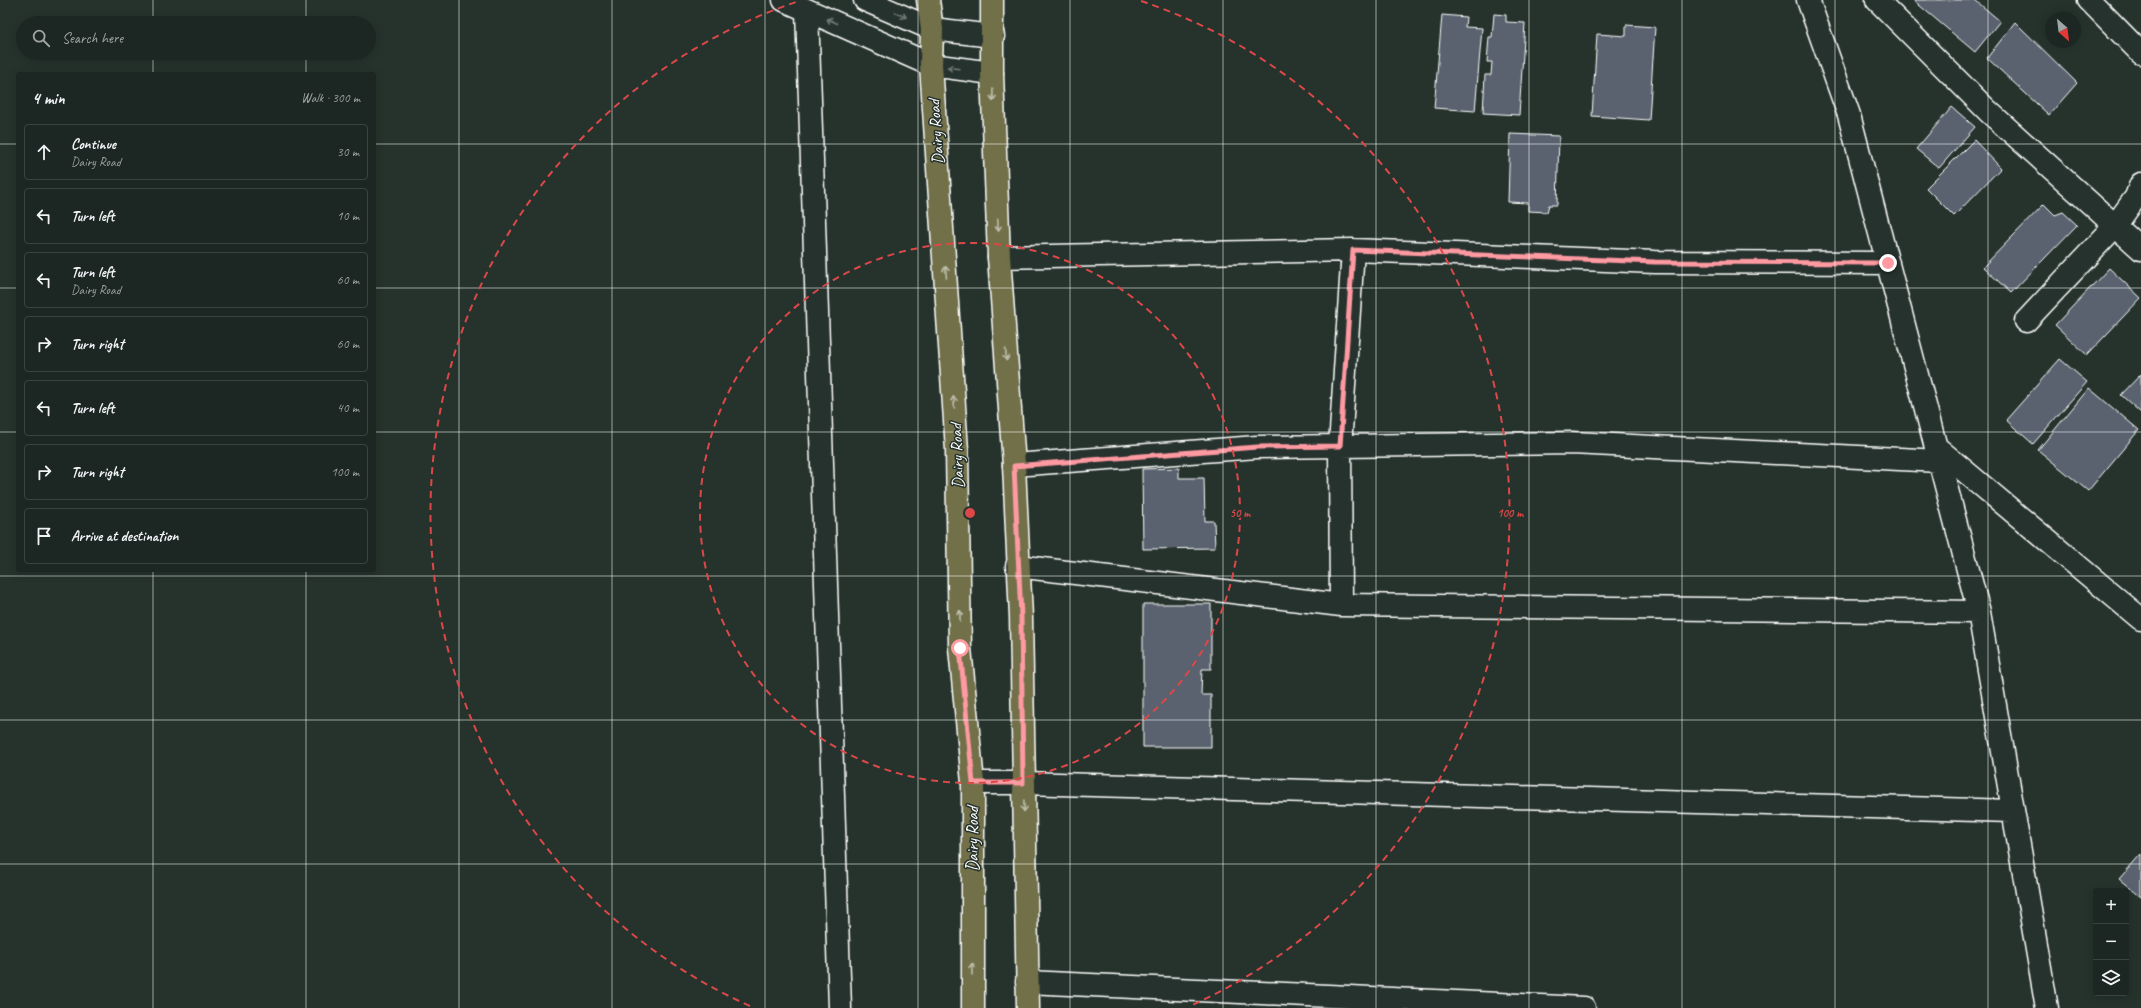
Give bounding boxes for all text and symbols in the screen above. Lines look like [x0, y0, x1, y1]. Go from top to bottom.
one-way arrow [894, 12, 906, 20]
north arrow [2045, 12, 2081, 48]
search box [16, 16, 376, 60]
one-way arrow [827, 17, 839, 24]
icon: search [30, 27, 52, 49]
text: Search here [62, 29, 123, 48]
one-way arrow [947, 64, 960, 71]
text: 4 min [32, 88, 65, 109]
one-way arrow [989, 88, 996, 101]
text: Walk · 300 m [301, 90, 360, 106]
street label: Dairy Road [923, 97, 949, 165]
text: Continue [71, 135, 116, 154]
icon: ahead [33, 141, 55, 163]
text: 30 m [337, 144, 359, 160]
text: Dairy Road [71, 154, 121, 170]
icon: left [33, 205, 55, 227]
text: Turn left [71, 207, 114, 226]
text: 10 m [337, 208, 359, 224]
one-way arrow [994, 218, 1002, 231]
route end [1879, 254, 1897, 272]
text: Turn left [71, 263, 114, 282]
one-way arrow [943, 266, 950, 279]
icon: left [33, 269, 55, 291]
text: 60 m [337, 272, 359, 288]
text: Dairy Road [71, 282, 121, 298]
icon: right [33, 333, 55, 355]
text: Turn right [71, 335, 124, 354]
text: 60 m [337, 336, 359, 352]
one-way arrow [1003, 348, 1010, 361]
one-way arrow [951, 396, 958, 409]
icon: left [33, 397, 55, 419]
text: Turn left [71, 399, 114, 418]
text: 40 m [337, 400, 359, 416]
street label: Dairy Road [945, 421, 969, 489]
icon: right [33, 461, 55, 483]
text: Turn right [71, 463, 124, 482]
text: 100 m [331, 464, 359, 480]
text: 50 m [1230, 505, 1251, 521]
text: 100 m [1497, 505, 1524, 521]
centre of rings [963, 506, 977, 520]
icon: arrive [33, 525, 55, 547]
text: Arrive at destination [71, 527, 178, 546]
one-way arrow [956, 610, 964, 623]
route start [951, 639, 969, 657]
one-way arrow [1020, 799, 1027, 812]
street label: Dairy Road [962, 804, 983, 872]
map controls [2093, 888, 2129, 996]
button: + [2093, 888, 2129, 924]
button: − [2093, 924, 2129, 960]
button: layers [2093, 960, 2129, 996]
one-way arrow [968, 963, 976, 976]

